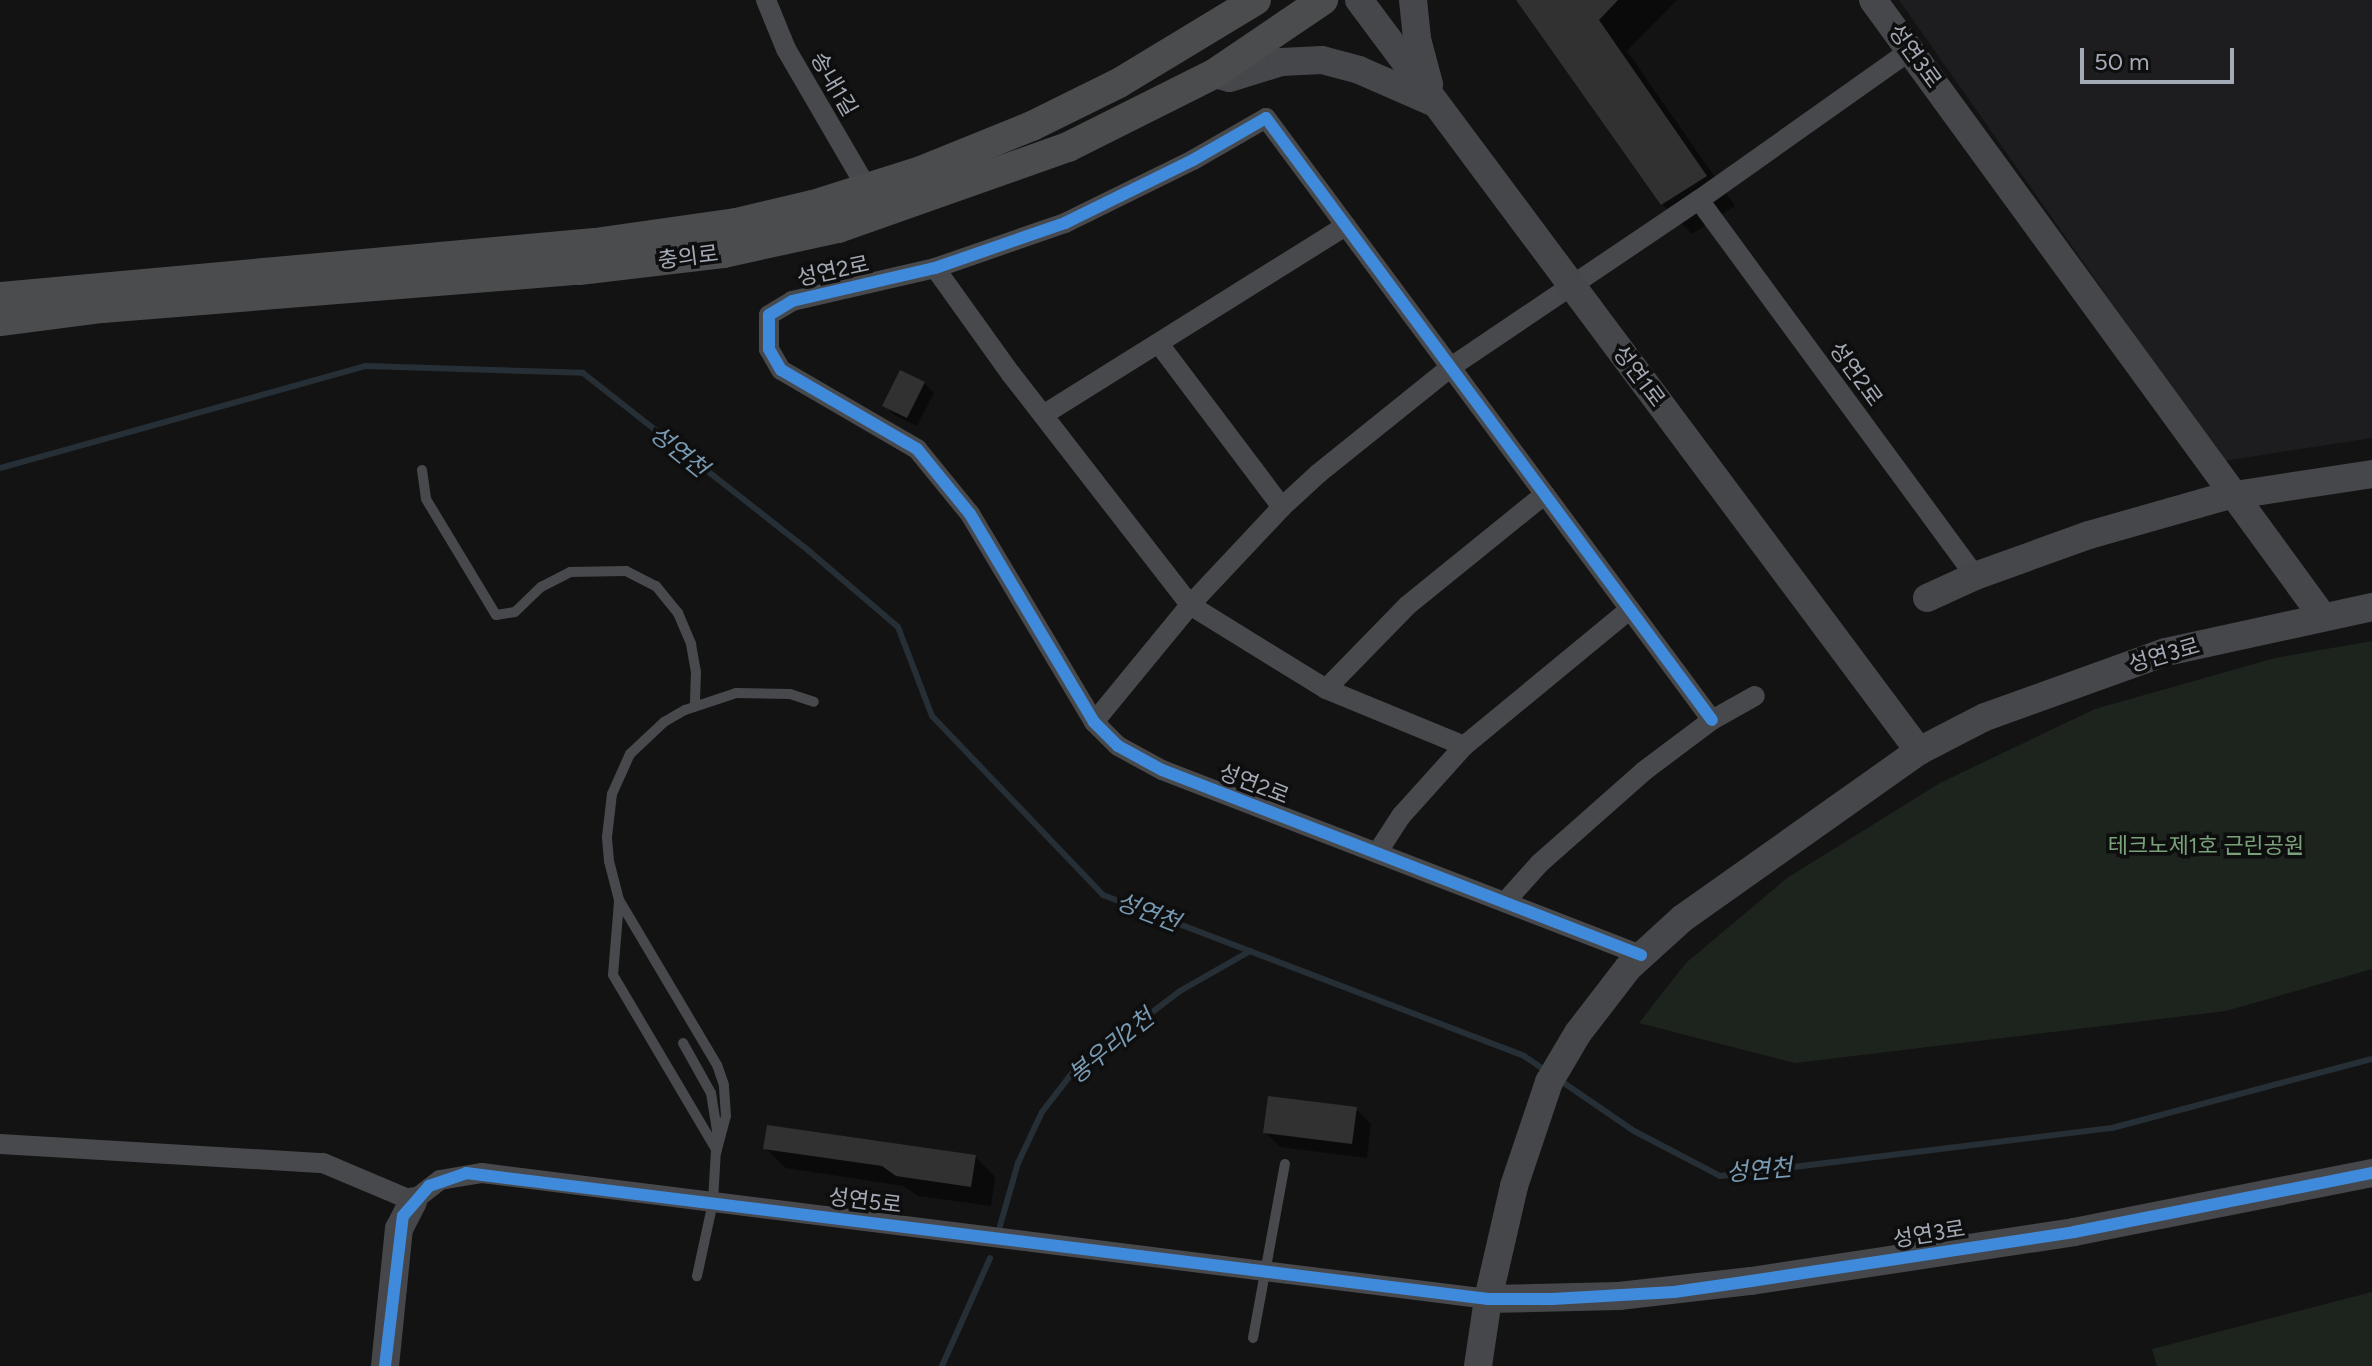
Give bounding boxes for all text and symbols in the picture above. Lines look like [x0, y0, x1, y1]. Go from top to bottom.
street label: 성연3로 [1883, 19, 1947, 93]
scale bar [2084, 32, 2238, 82]
street label: 송내1길 [805, 47, 863, 121]
text: 50 m [2094, 47, 2150, 76]
street label: 충의로 [656, 240, 720, 274]
street label: 성연2로 [795, 250, 871, 292]
street label: 성연2로 [1824, 337, 1888, 411]
street label: 성연1로 [1607, 340, 1671, 412]
water label: 성연천 [644, 419, 714, 483]
street label: 성연3로 [2125, 632, 2203, 678]
street label: 성연2로 [1215, 759, 1293, 809]
park label: 테크노제1호 근린공원 [2108, 833, 2304, 859]
water label: 성연천 [1112, 887, 1184, 937]
water label: 봉우리2천 [1062, 1003, 1160, 1089]
water label: 성연천 [1725, 1153, 1793, 1187]
street label: 성연5로 [827, 1183, 903, 1219]
street label: 성연3로 [1891, 1215, 1967, 1253]

